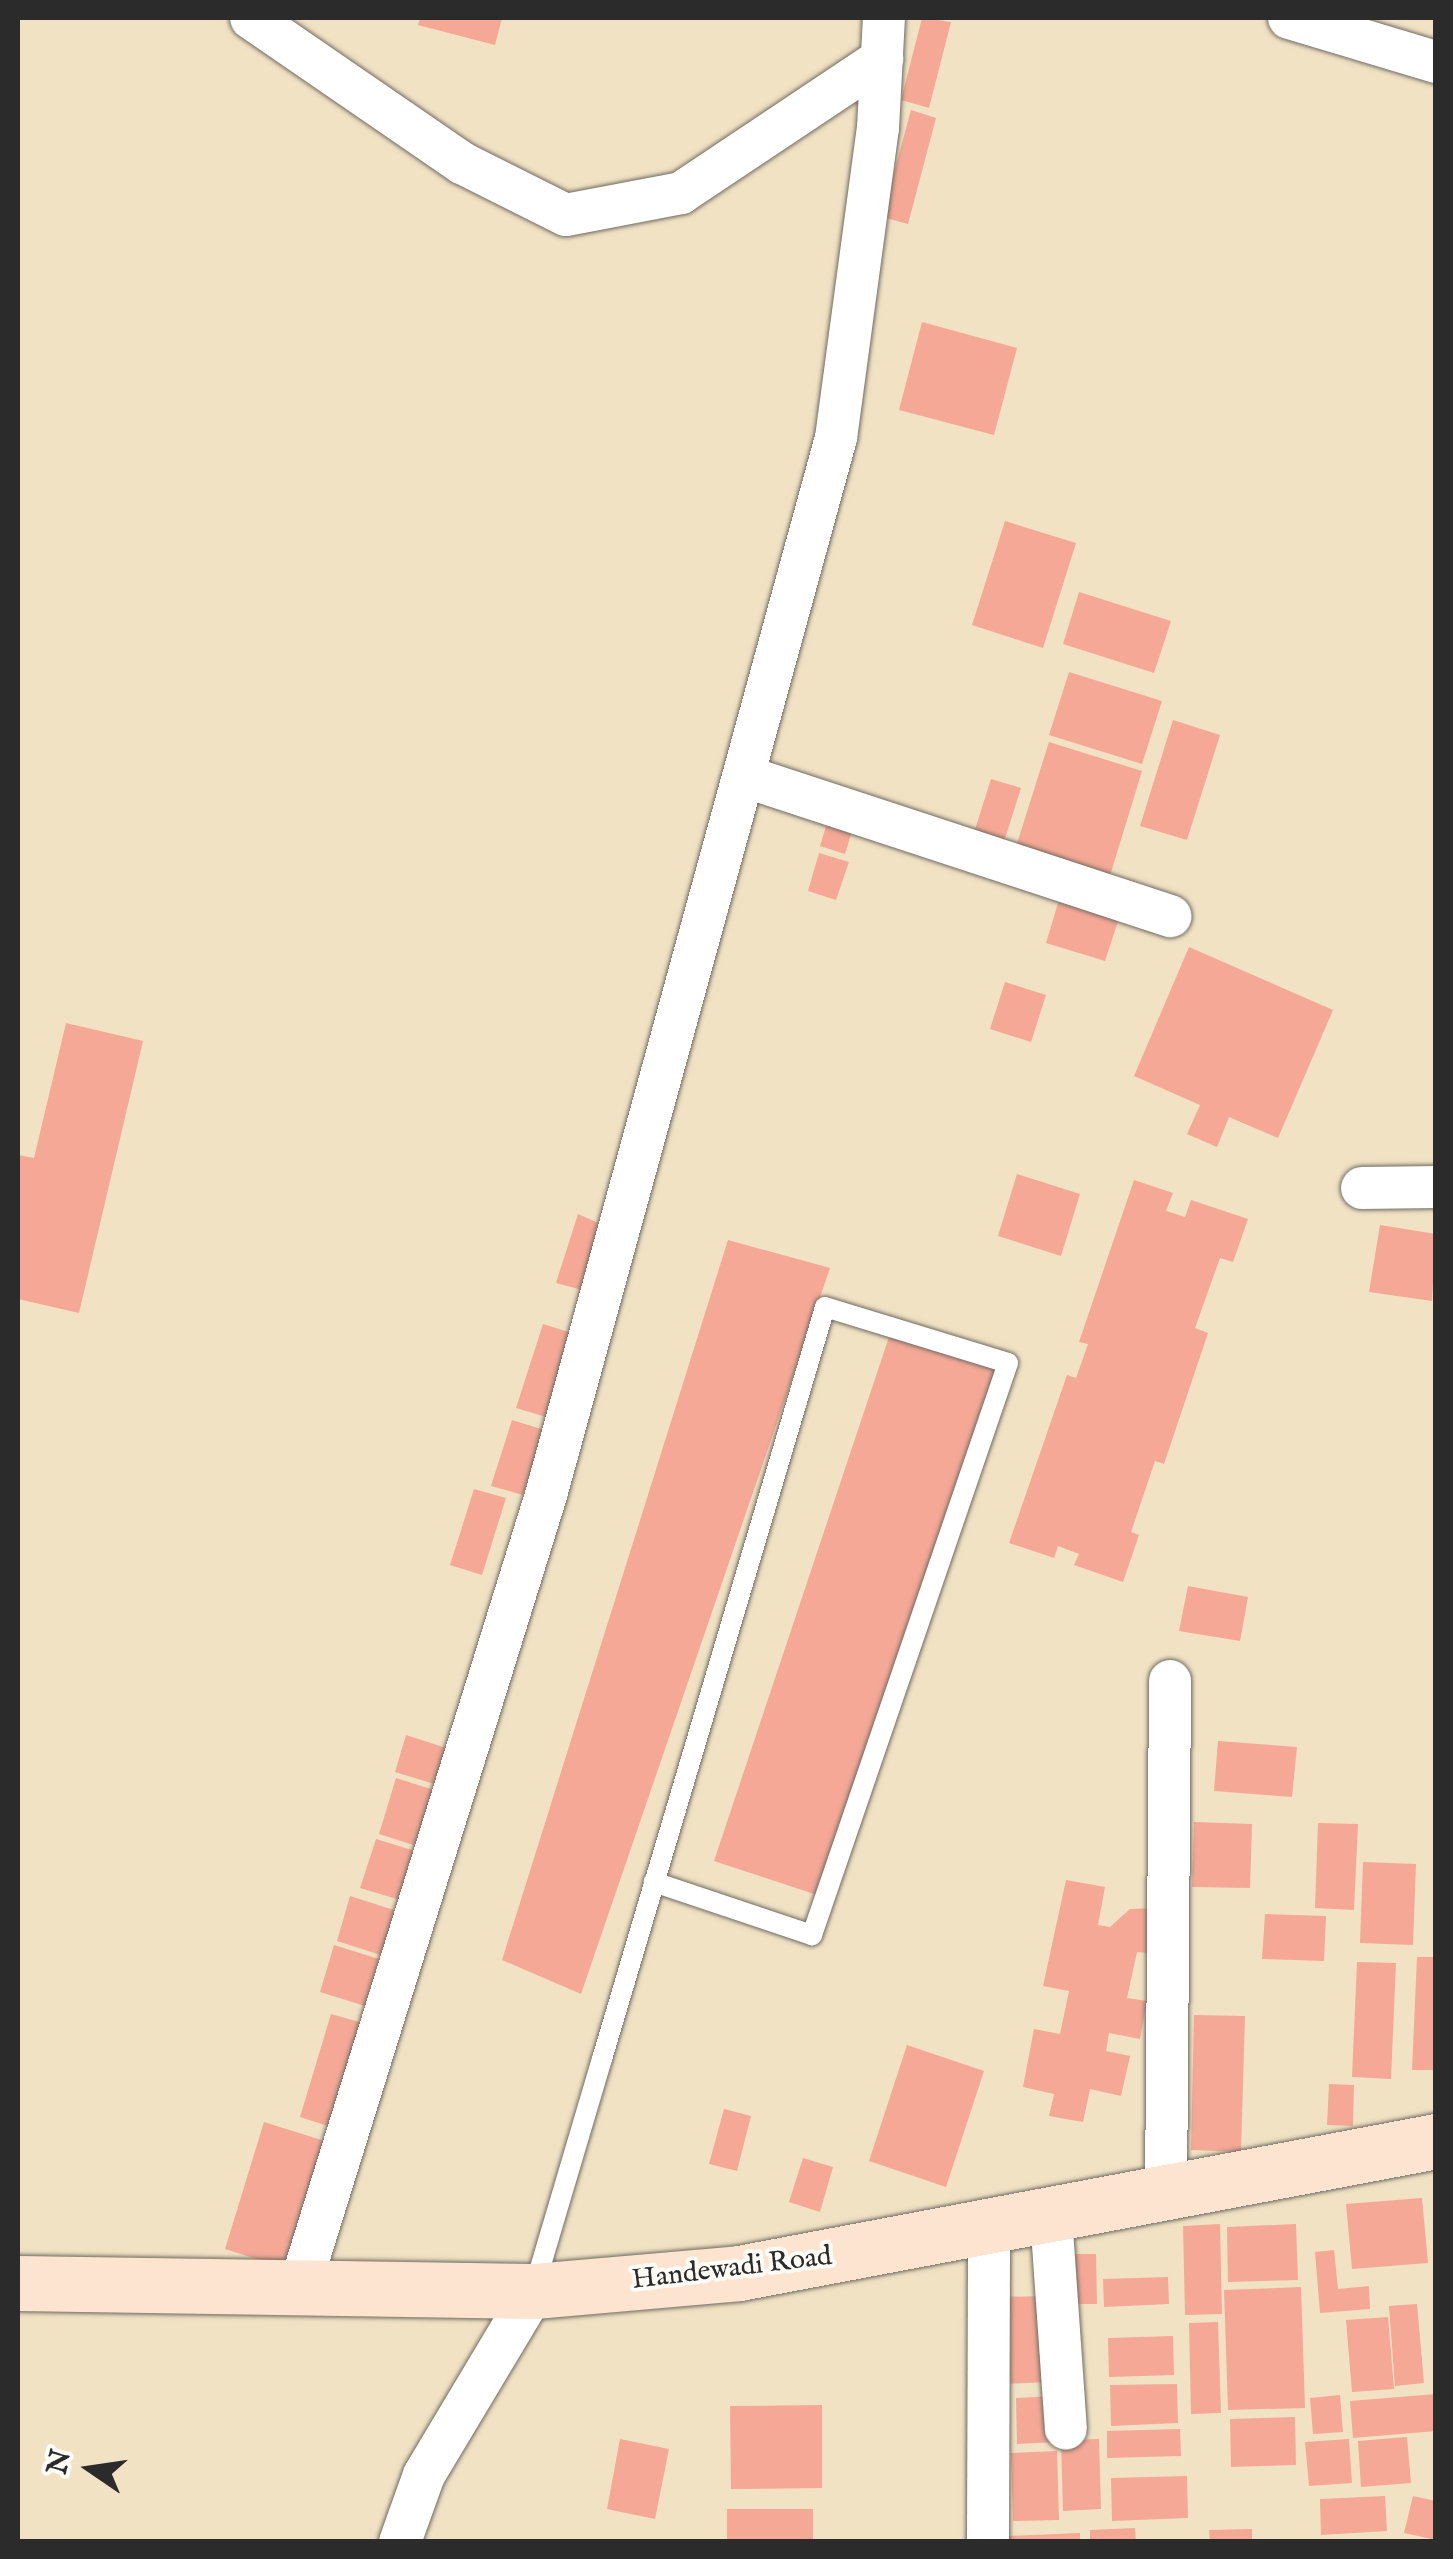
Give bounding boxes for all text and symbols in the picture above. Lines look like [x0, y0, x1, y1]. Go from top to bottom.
street label: Handewadi Road [630, 2240, 834, 2298]
north arrow [40, 2419, 140, 2519]
text: N [41, 2446, 80, 2478]

